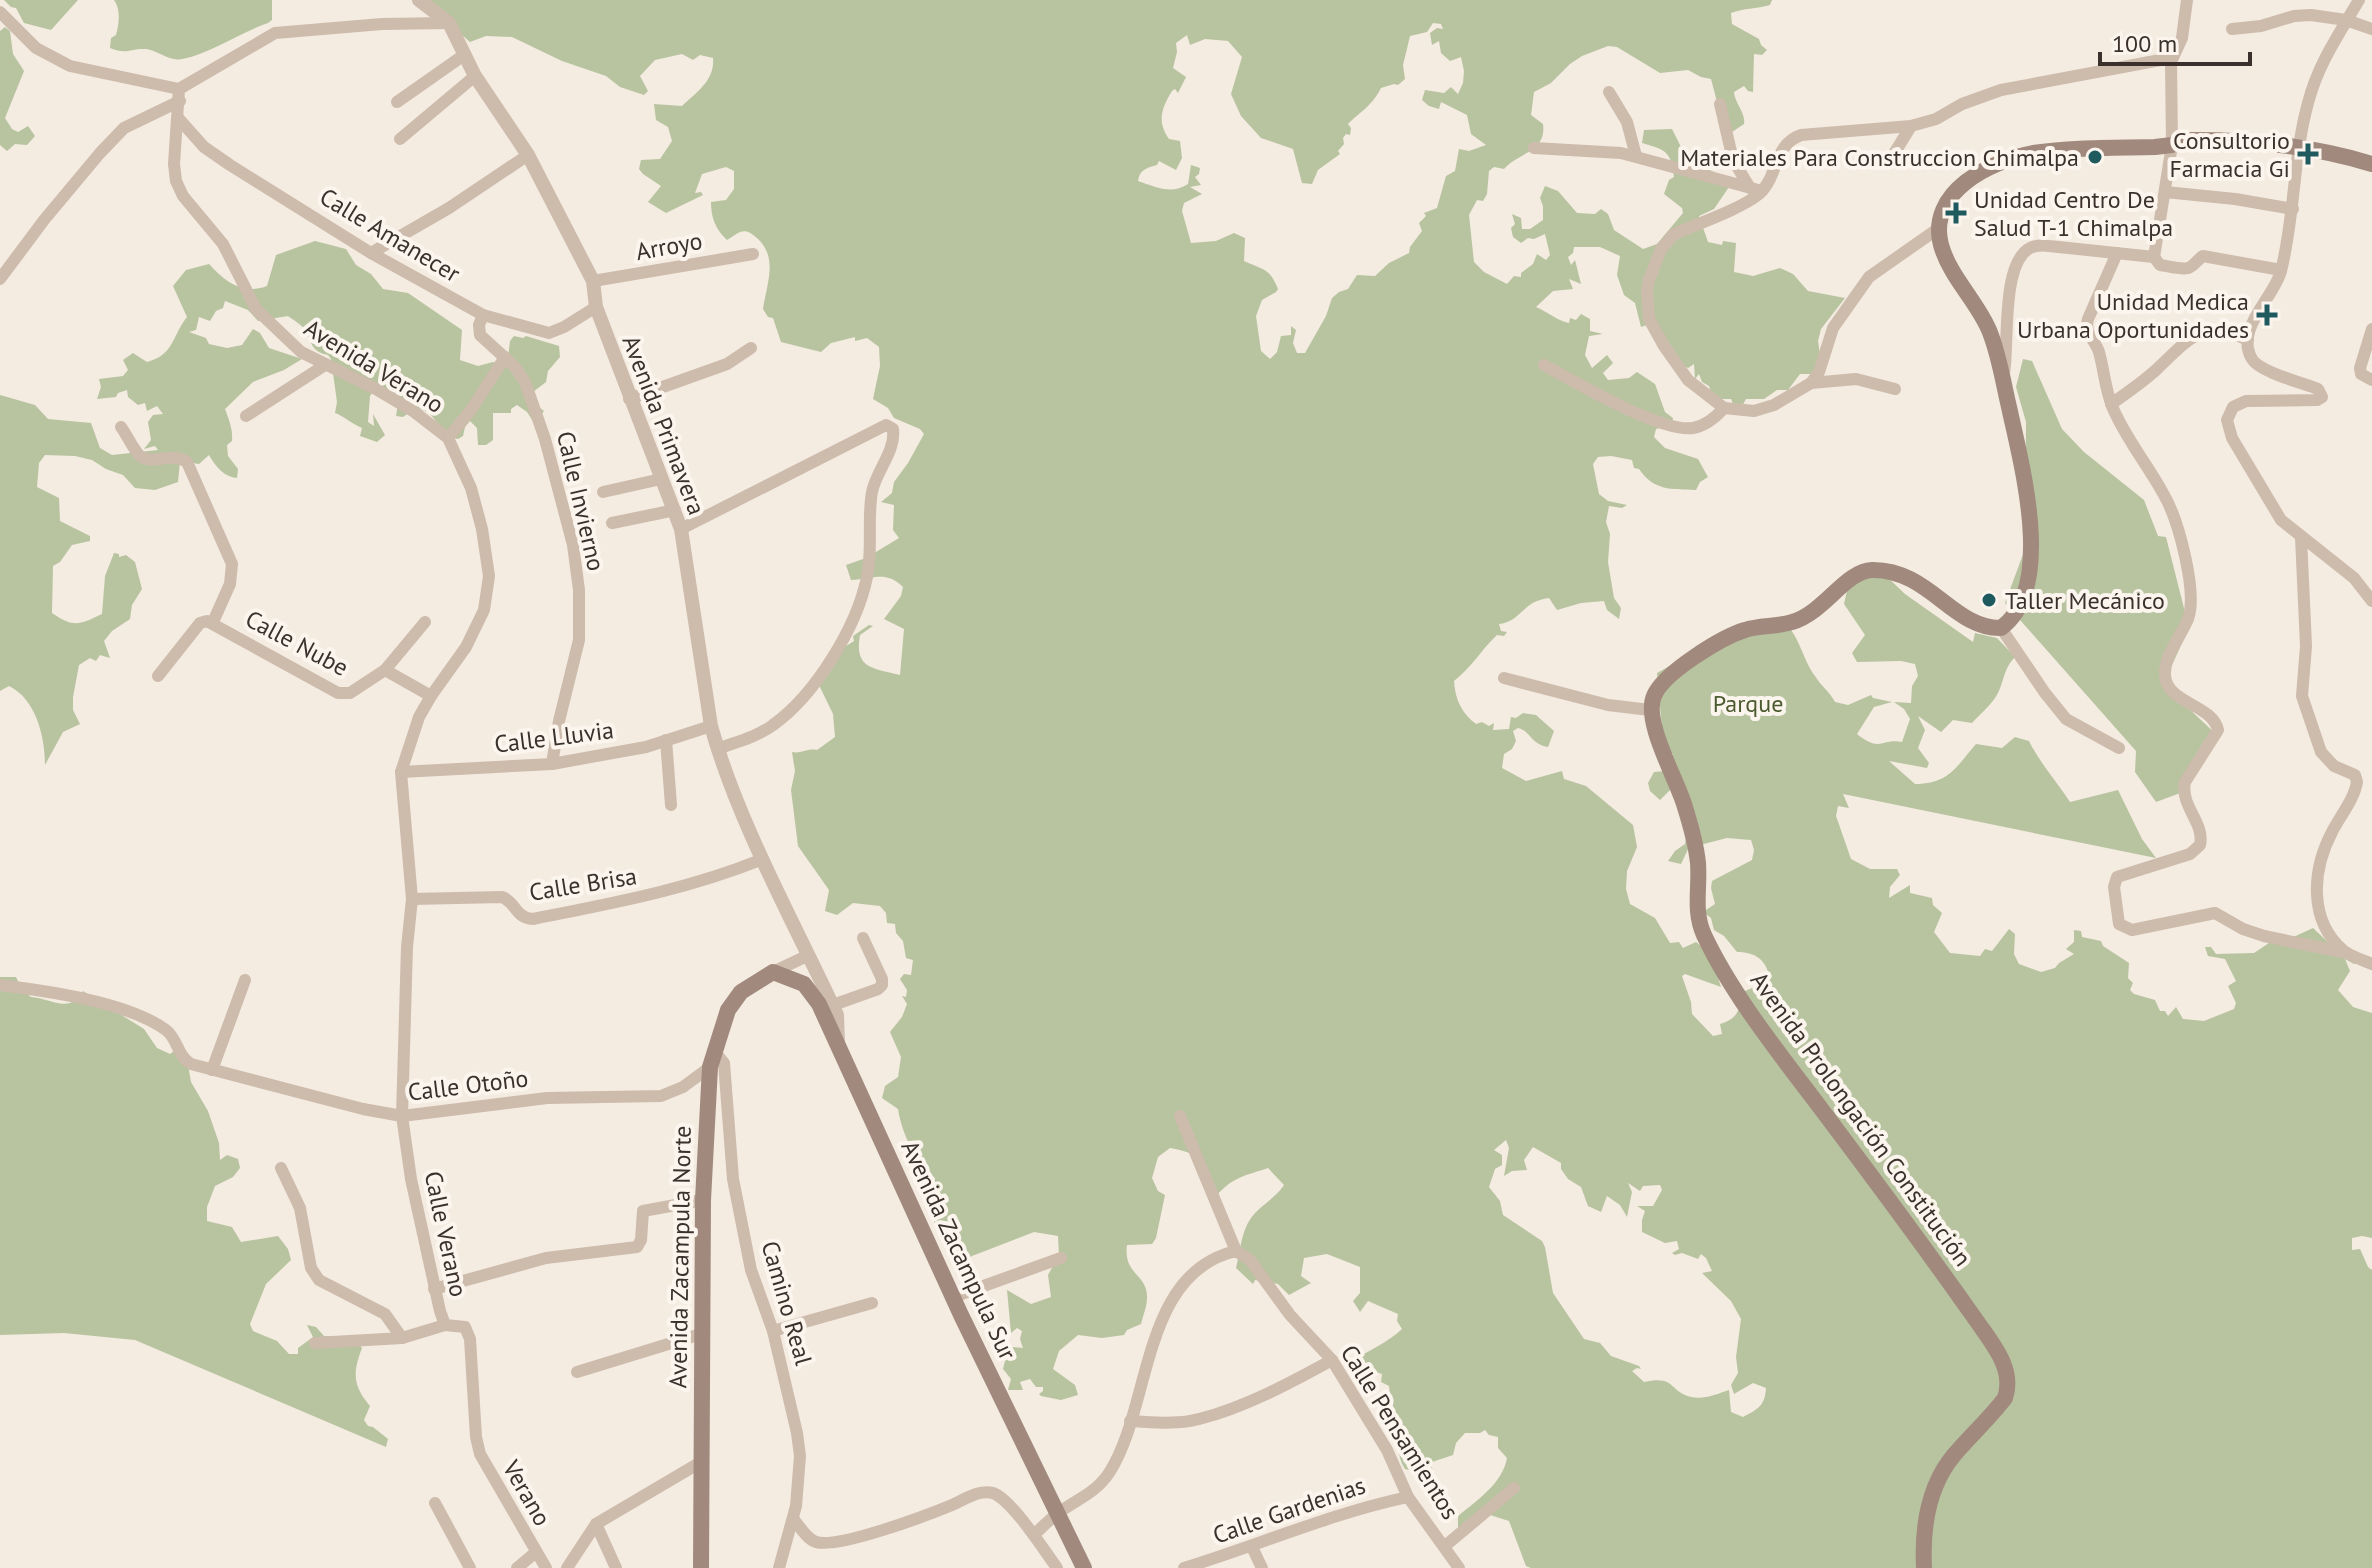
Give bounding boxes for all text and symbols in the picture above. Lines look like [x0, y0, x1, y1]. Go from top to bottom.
scale bar [2100, 16, 2250, 66]
text: 100 m [2112, 28, 2177, 59]
place label: Consultorio Farmacia Gi [2169, 125, 2290, 184]
place label: Materiales Para Construccion Chimalpa [1680, 142, 2079, 173]
marker: Consultorio Farmacia Gi [2297, 143, 2319, 165]
marker: Materiales Para Construccion Chimalpa [2086, 148, 2104, 166]
street label: Calle Amanecer [314, 181, 466, 289]
place label: Unidad Centro De Salud T-1 Chimalpa [1974, 184, 2173, 243]
marker: Unidad Centro De Salud T-1 Chimalpa [1945, 202, 1967, 224]
street label: Arroyo [633, 225, 705, 267]
place label: Unidad Medica Urbana Oportunidades [2017, 286, 2249, 345]
marker: Unidad Medica Urbana Oportunidades [2256, 304, 2278, 326]
street label: Avenida Verano [299, 312, 449, 420]
street label: Avenida Primavera [616, 331, 712, 519]
street label: Calle Invierno [550, 428, 612, 574]
place label: Taller Mecánico [2005, 585, 2165, 616]
marker: Taller Mecánico [1980, 591, 1998, 609]
street label: Calle Nube [240, 603, 354, 683]
park label: Parque [1713, 688, 1783, 719]
street label: Calle Lluvia [493, 714, 615, 760]
street label: Calle Brisa [527, 860, 639, 908]
street label: Avenida Prolongación Constitución [1744, 966, 1978, 1272]
street label: Calle Otoño [406, 1062, 530, 1108]
street label: Avenida Zacampula Norte [662, 1125, 698, 1389]
street label: Avenida Zacampula Sur [895, 1135, 1023, 1365]
street label: Calle Verano [418, 1168, 474, 1300]
street label: Camino Real [754, 1237, 820, 1369]
street label: Calle Pensamientos [1334, 1339, 1466, 1525]
street label: Verano [495, 1454, 558, 1531]
street label: Calle Gardenias [1209, 1469, 1369, 1551]

